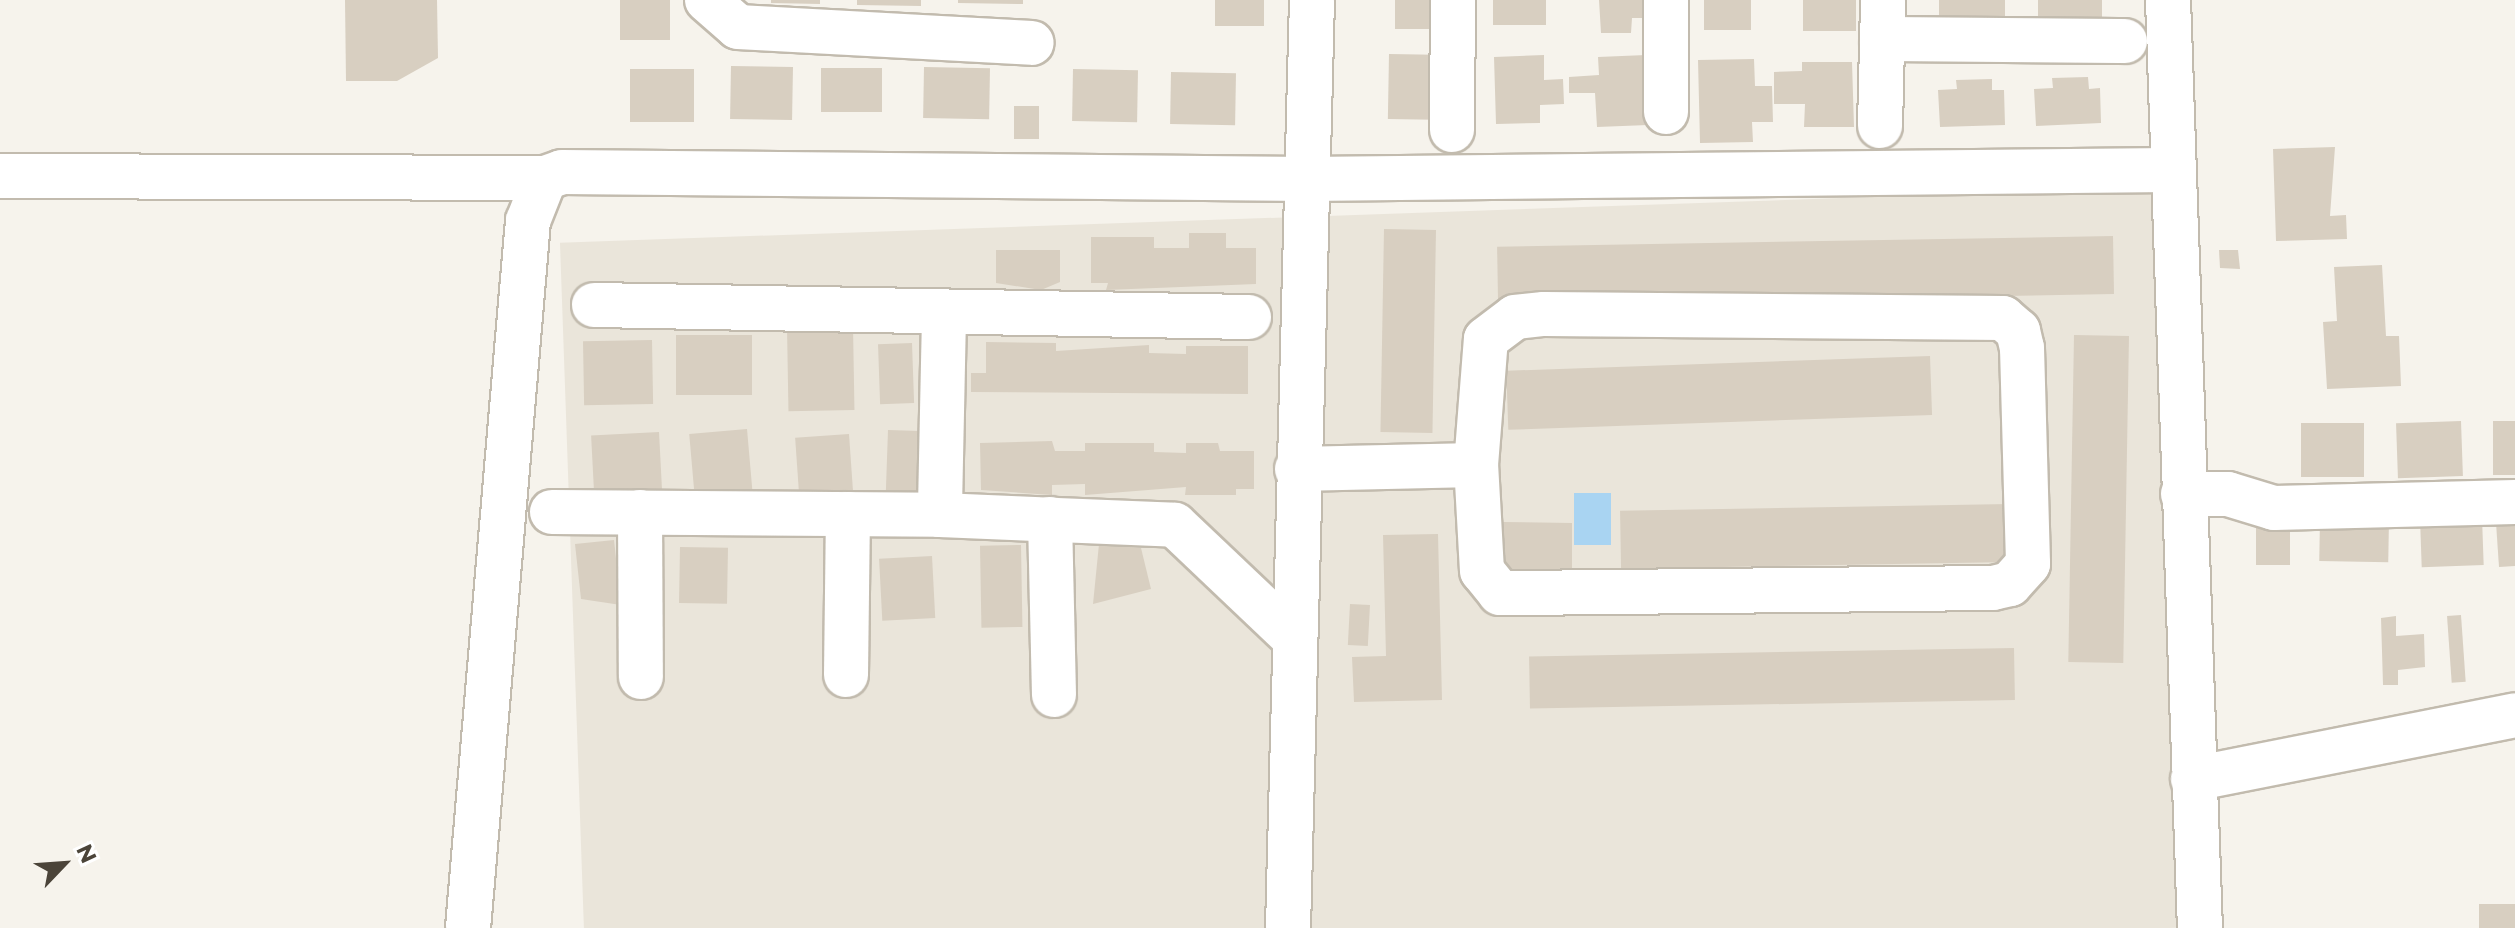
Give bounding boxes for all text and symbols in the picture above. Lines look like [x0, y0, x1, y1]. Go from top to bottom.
north arrow [24, 824, 104, 904]
text: N [70, 840, 102, 867]

